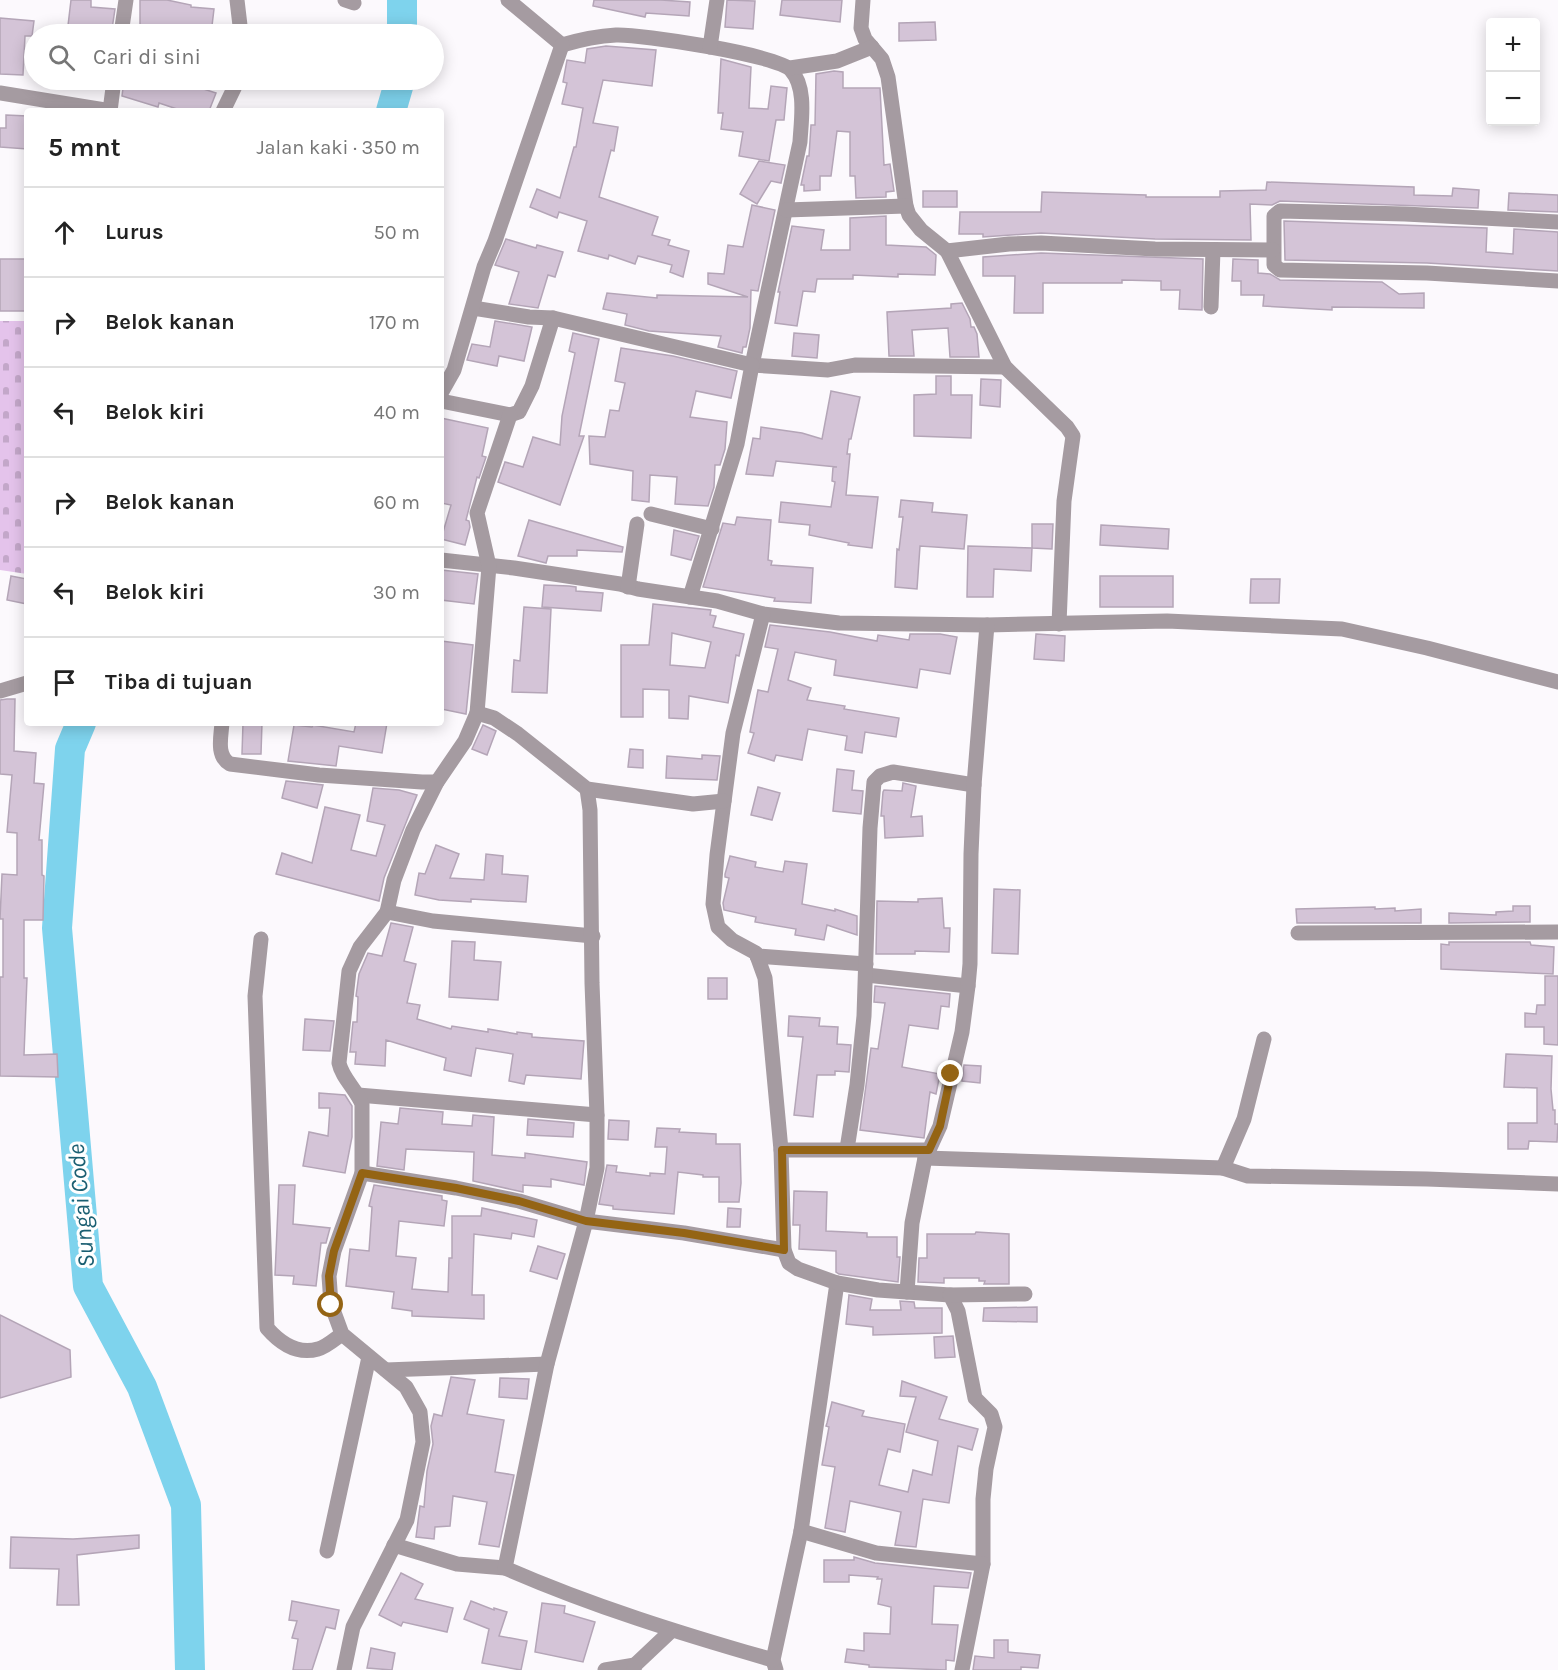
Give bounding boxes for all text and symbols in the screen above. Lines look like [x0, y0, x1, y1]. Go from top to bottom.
map controls [1486, 18, 1540, 126]
button: + [1486, 18, 1540, 72]
search box [24, 24, 444, 90]
icon: search [45, 41, 78, 74]
text: Cari di sini [93, 44, 201, 70]
button: − [1486, 72, 1540, 126]
text: 5 mnt [48, 132, 121, 163]
text: Jalan kaki · 350 m [256, 136, 420, 159]
icon: ahead [48, 216, 81, 249]
text: Lurus [105, 219, 164, 245]
text: 50 m [373, 221, 420, 244]
icon: right [48, 306, 81, 339]
text: Belok kanan [105, 309, 235, 335]
text: 170 m [369, 311, 420, 334]
icon: left [48, 396, 81, 429]
text: Belok kiri [105, 399, 205, 425]
text: 40 m [374, 401, 420, 424]
icon: right [48, 486, 81, 519]
text: Belok kanan [105, 489, 235, 515]
text: 60 m [373, 491, 420, 514]
icon: left [48, 576, 81, 609]
text: Belok kiri [105, 579, 205, 605]
text: 30 m [373, 581, 420, 604]
icon: arrive [48, 666, 81, 699]
text: Tiba di tujuan [105, 669, 252, 695]
route end [937, 1060, 963, 1086]
water label: Sungai Code [62, 1143, 100, 1269]
route start [317, 1291, 343, 1317]

